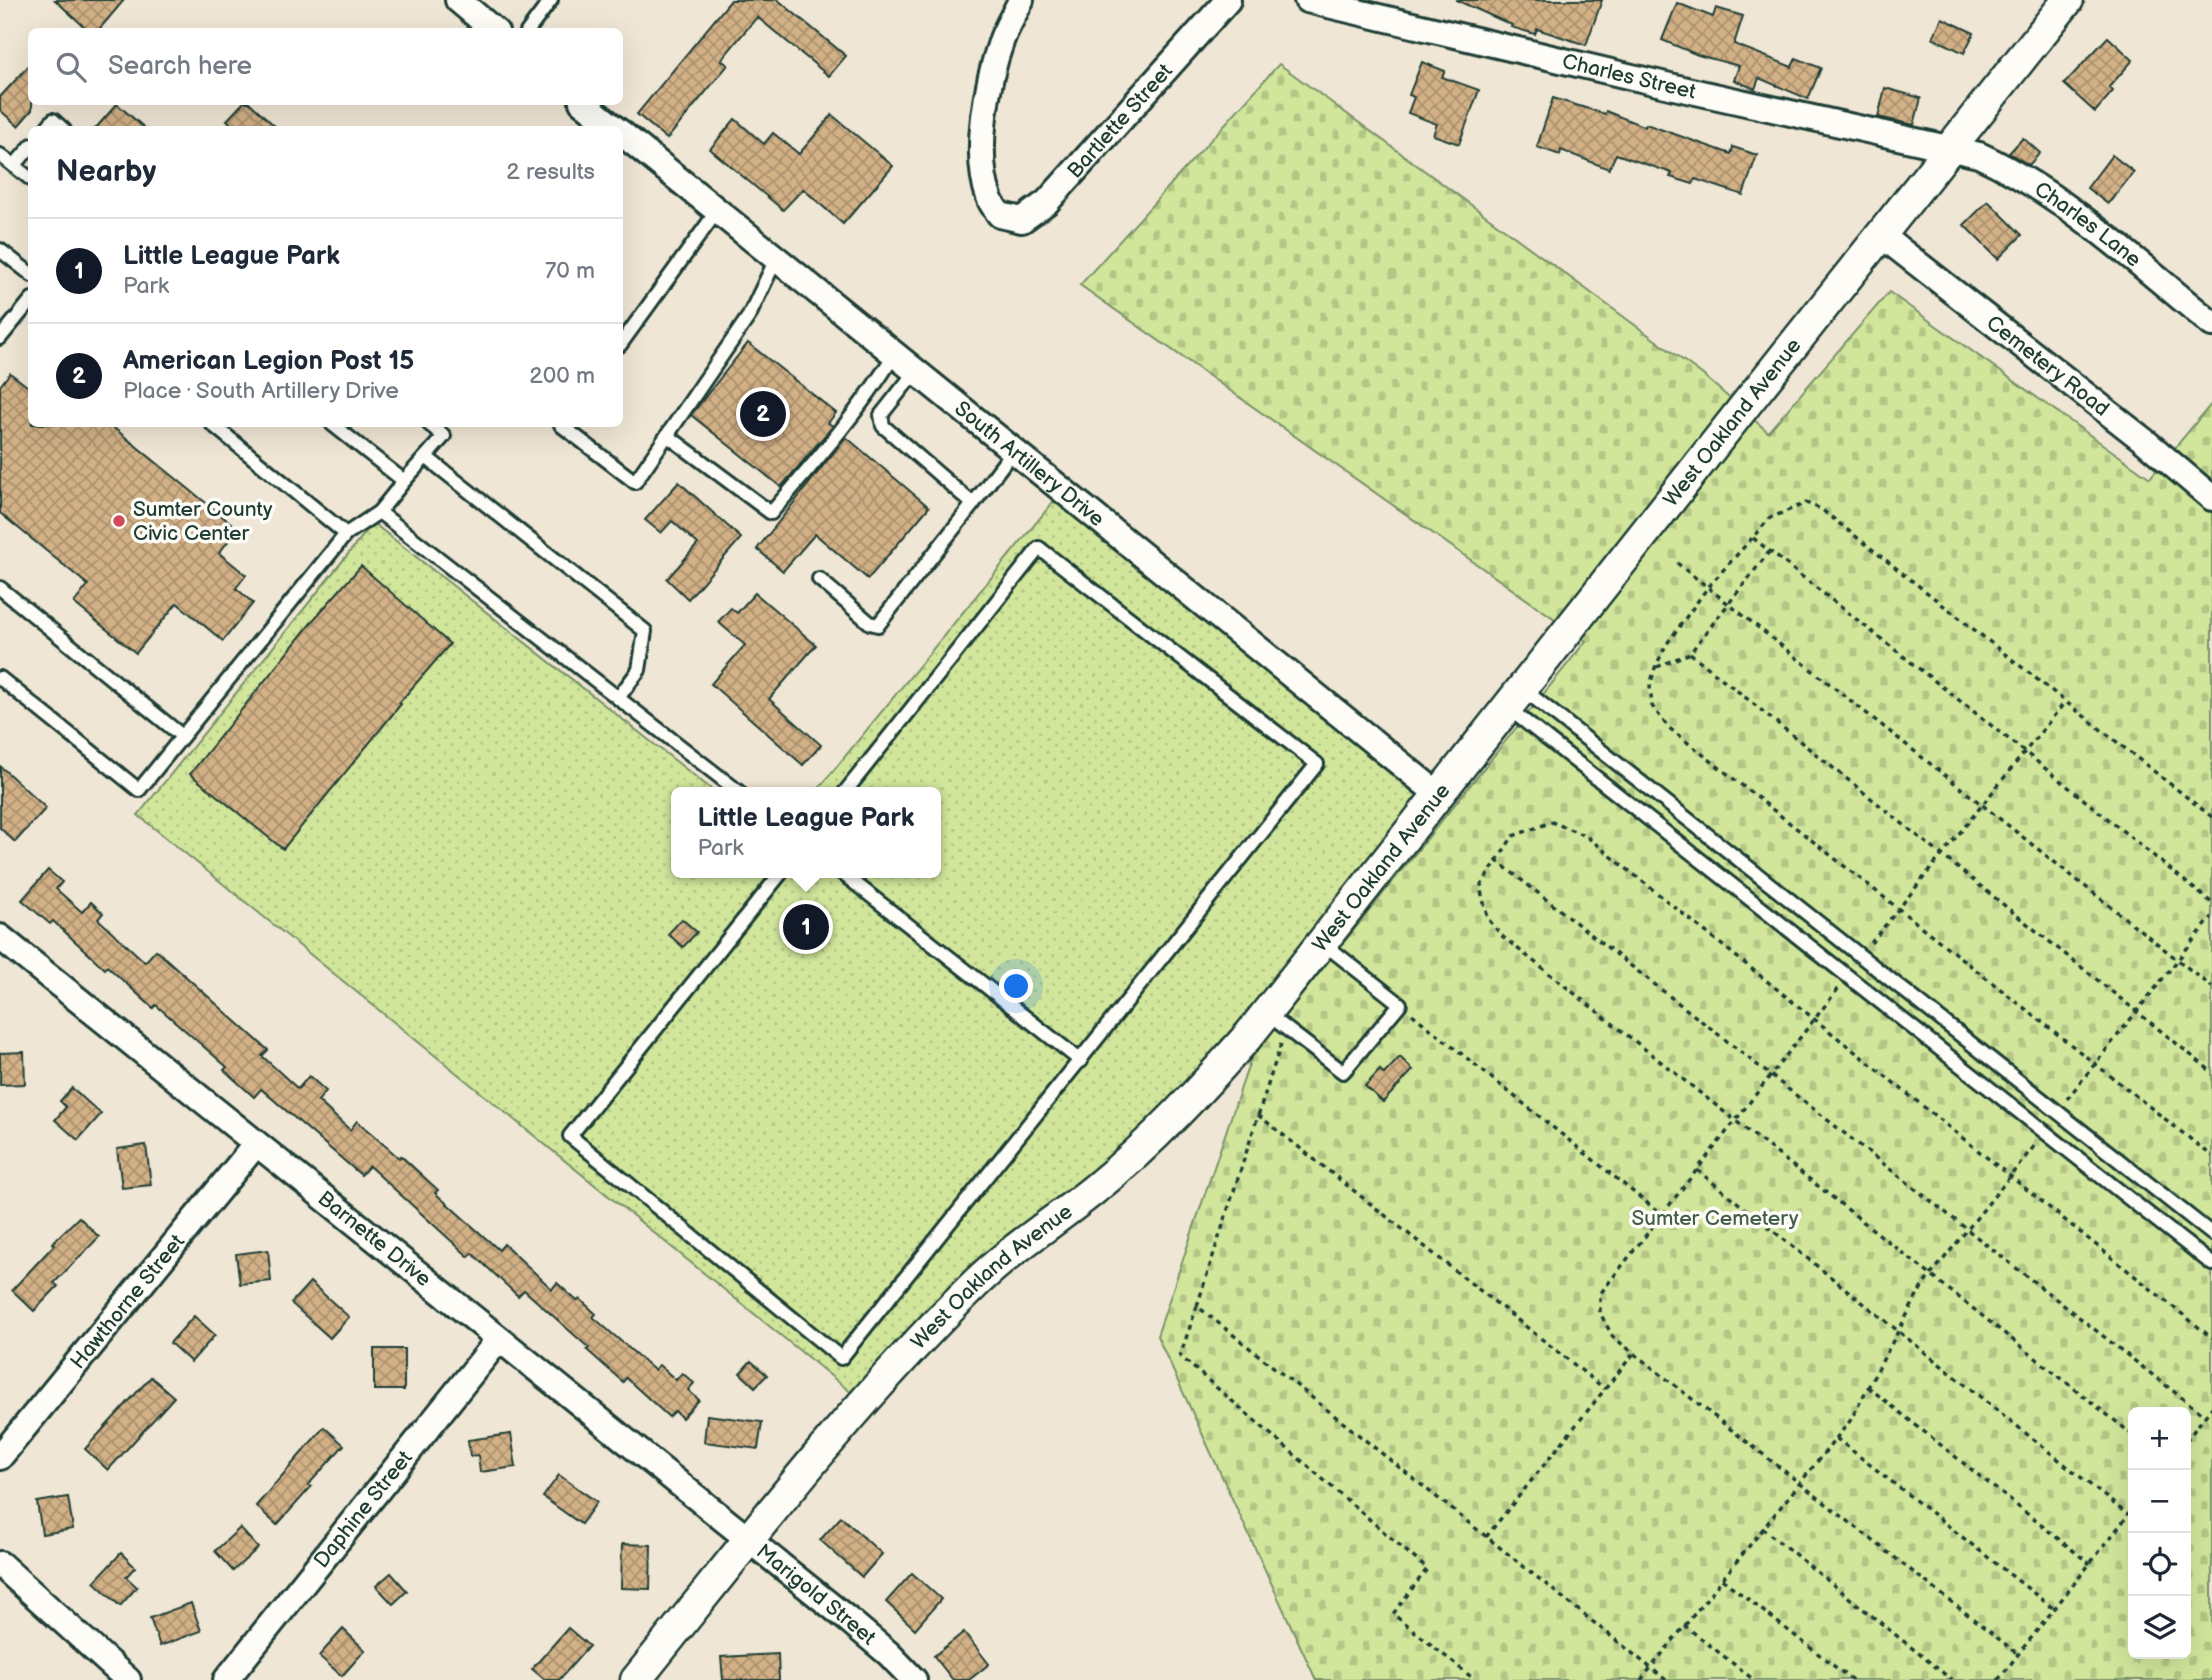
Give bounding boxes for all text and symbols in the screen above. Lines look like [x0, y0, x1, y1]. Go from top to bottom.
search box [28, 28, 623, 105]
icon: search [52, 48, 90, 86]
street label: Charles Street [1560, 49, 1699, 105]
text: Search here [108, 51, 252, 82]
street label: Bartlette Street [1062, 58, 1178, 184]
text: Nearby [56, 154, 156, 190]
text: 2 results [506, 158, 595, 186]
street label: Charles Lane [2030, 177, 2146, 273]
text: Little League Park [123, 241, 340, 272]
text: 1 [74, 257, 84, 285]
text: 70 m [545, 257, 595, 285]
text: Park [123, 272, 169, 300]
street label: Cemetery Road [1981, 310, 2114, 422]
street label: West Oakland Avenue [1658, 334, 1807, 512]
text: American Legion Post 15 [123, 346, 414, 377]
text: 2 [72, 362, 86, 390]
text: 200 m [529, 362, 595, 390]
text: Place · South Artillery Drive [123, 377, 399, 405]
pin: 2 [740, 388, 786, 440]
street label: South Artillery Drive [949, 396, 1109, 532]
place label: Sumter County Civic Center [133, 497, 273, 546]
marker: Sumter County Civic Center [111, 513, 127, 529]
street label: West Oakland Avenue [1307, 779, 1455, 957]
popup [671, 787, 941, 878]
text: Little League Park [698, 803, 914, 834]
text: Park [698, 834, 744, 862]
pin: 1 [783, 901, 829, 953]
your location [999, 969, 1033, 1003]
street label: Barnette Drive [313, 1186, 436, 1292]
street label: West Oakland Avenue [906, 1199, 1077, 1355]
park label: Sumter Cemetery [1632, 1206, 1799, 1231]
street label: Hawthorne Street [65, 1229, 190, 1374]
map controls [2128, 1407, 2191, 1659]
button: + [2128, 1407, 2191, 1470]
street label: Daphine Street [309, 1445, 418, 1573]
button: − [2128, 1470, 2191, 1533]
button: locate [2128, 1533, 2191, 1596]
street label: Marigold Street [751, 1539, 881, 1651]
button: layers [2128, 1596, 2191, 1659]

